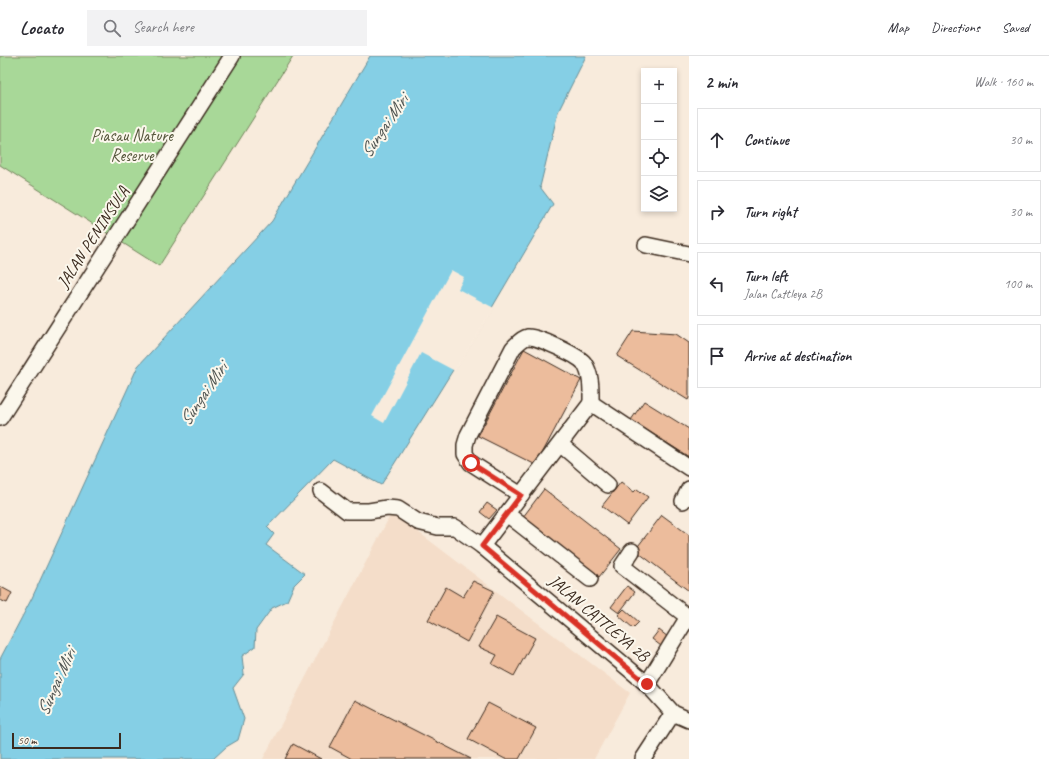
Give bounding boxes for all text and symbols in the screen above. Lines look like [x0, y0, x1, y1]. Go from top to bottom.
search box [87, 10, 367, 46]
text: Locato [20, 16, 63, 40]
icon: search [101, 17, 123, 39]
text: Search here [133, 18, 194, 37]
text: Map [888, 19, 909, 36]
text: Directions [931, 19, 980, 36]
text: Saved [1002, 19, 1029, 36]
map controls [641, 68, 677, 212]
button: + [641, 68, 677, 104]
text: 2 min [705, 72, 738, 93]
text: Walk · 160 m [974, 74, 1033, 90]
water label: Sungai Miri [355, 87, 416, 162]
button: − [641, 104, 677, 140]
park label: Piasau Nature Reserve [91, 125, 174, 166]
icon: ahead [706, 129, 728, 151]
text: Continue [744, 131, 789, 150]
text: 30 m [1010, 132, 1032, 148]
button: locate [641, 140, 677, 176]
button: layers [641, 176, 677, 212]
street label: JALAN PENINSULA [52, 182, 134, 293]
icon: right [706, 201, 728, 223]
text: Turn right [744, 203, 797, 222]
text: 30 m [1010, 204, 1032, 220]
text: Turn left [744, 267, 787, 286]
icon: left [706, 273, 728, 295]
text: 100 m [1004, 276, 1032, 292]
text: Jalan Cattleya 2B [744, 286, 822, 302]
icon: arrive [706, 345, 728, 367]
text: Arrive at destination [744, 347, 851, 366]
water label: Sungai Miri [174, 355, 235, 430]
route start [462, 454, 480, 472]
street label: JALAN CATTLEYA 2B [544, 569, 654, 667]
water label: Sungai Miri [32, 641, 82, 719]
route end [638, 675, 656, 693]
scale bar [12, 731, 121, 750]
text: 50 m [18, 733, 37, 747]

